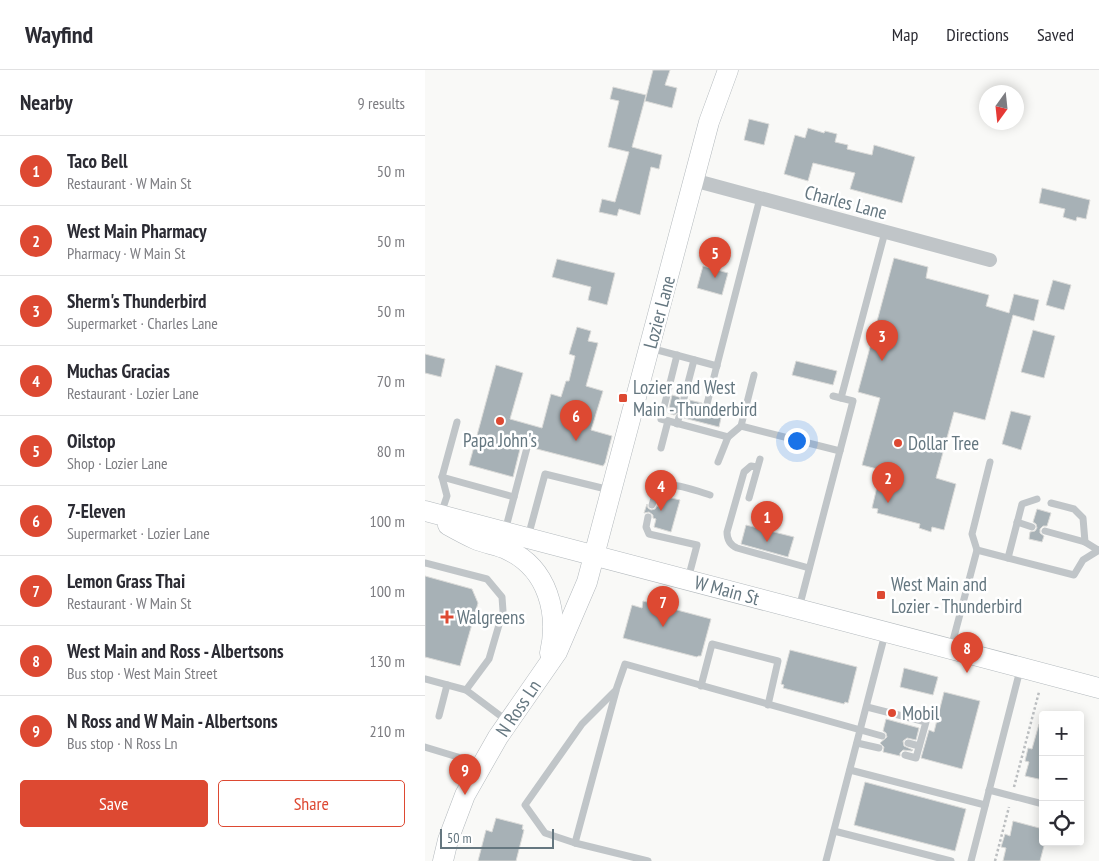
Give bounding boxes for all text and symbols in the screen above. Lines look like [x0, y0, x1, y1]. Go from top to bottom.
text: Wayfind [25, 19, 93, 50]
text: Map [892, 23, 918, 46]
text: Directions [946, 23, 1009, 46]
text: Saved [1037, 23, 1074, 46]
north arrow [979, 85, 1024, 130]
text: Nearby [20, 89, 73, 116]
text: 9 results [358, 93, 405, 113]
text: Taco Bell [67, 149, 128, 173]
text: 1 [32, 161, 40, 181]
text: 50 m [377, 161, 405, 181]
text: Restaurant · W Main St [67, 173, 192, 193]
street label: Charles Lane [802, 180, 890, 225]
text: West Main Pharmacy [67, 219, 207, 243]
text: 2 [32, 231, 40, 251]
text: 50 m [377, 231, 405, 251]
pin: 5 [699, 237, 731, 278]
text: Pharmacy · W Main St [67, 243, 185, 263]
street label: Lozier Lane [638, 273, 680, 351]
text: Sherm's Thunderbird [67, 289, 207, 313]
text: 3 [32, 301, 40, 321]
text: 50 m [377, 301, 405, 321]
text: Supermarket · Charles Lane [67, 313, 218, 333]
pin: 3 [866, 320, 898, 361]
text: Muchas Gracias [67, 359, 170, 383]
text: 4 [32, 371, 40, 391]
text: 70 m [377, 371, 405, 391]
place label: Lozier and West Main - Thunderbird [633, 375, 757, 421]
text: Restaurant · Lozier Lane [67, 383, 199, 403]
marker: Lozier and West Main - Thunderbird [617, 392, 629, 404]
pin: 6 [560, 400, 592, 441]
marker: Papa John's [494, 415, 506, 427]
place label: Papa John's [463, 428, 537, 452]
your location [784, 428, 810, 454]
text: Oilstop [67, 429, 116, 453]
place label: Dollar Tree [908, 431, 979, 455]
marker: Dollar Tree [892, 437, 904, 449]
text: 5 [32, 441, 40, 461]
text: 80 m [377, 441, 405, 461]
text: Shop · Lozier Lane [67, 453, 168, 473]
pin: 2 [872, 462, 904, 503]
pin: 4 [645, 470, 677, 511]
text: 7-Eleven [67, 499, 126, 523]
pin: 1 [751, 501, 783, 542]
text: 6 [32, 511, 40, 531]
text: 100 m [370, 511, 405, 531]
text: Supermarket · Lozier Lane [67, 523, 210, 543]
text: Lemon Grass Thai [67, 569, 185, 593]
street label: W Main St [692, 570, 763, 610]
place label: West Main and Lozier - Thunderbird [891, 572, 1022, 618]
text: 7 [32, 581, 40, 601]
text: 100 m [370, 581, 405, 601]
pin: 7 [647, 586, 679, 627]
marker: West Main and Lozier - Thunderbird [875, 589, 887, 601]
text: Restaurant · W Main St [67, 593, 192, 613]
place label: Walgreens [457, 605, 525, 629]
marker: Walgreens [441, 611, 453, 623]
pin: 8 [951, 632, 983, 673]
text: West Main and Ross - Albertsons [67, 639, 284, 663]
text: 8 [32, 651, 40, 671]
text: 130 m [370, 651, 405, 671]
text: Bus stop · West Main Street [67, 663, 217, 683]
street label: N Ross Ln [490, 675, 546, 741]
place label: Mobil [902, 701, 940, 725]
marker: Mobil [886, 707, 898, 719]
text: N Ross and W Main - Albertsons [67, 709, 278, 733]
map controls [1039, 711, 1084, 846]
button: + [1039, 711, 1084, 756]
text: 9 [32, 721, 40, 741]
text: 210 m [370, 721, 405, 741]
text: Bus stop · N Ross Ln [67, 733, 178, 753]
pin: 9 [449, 754, 481, 795]
button: − [1039, 756, 1084, 801]
button: Save [20, 780, 208, 827]
button: Share [218, 780, 405, 827]
button: locate [1039, 801, 1084, 846]
scale bar [440, 826, 554, 849]
text: 50 m [447, 829, 472, 847]

